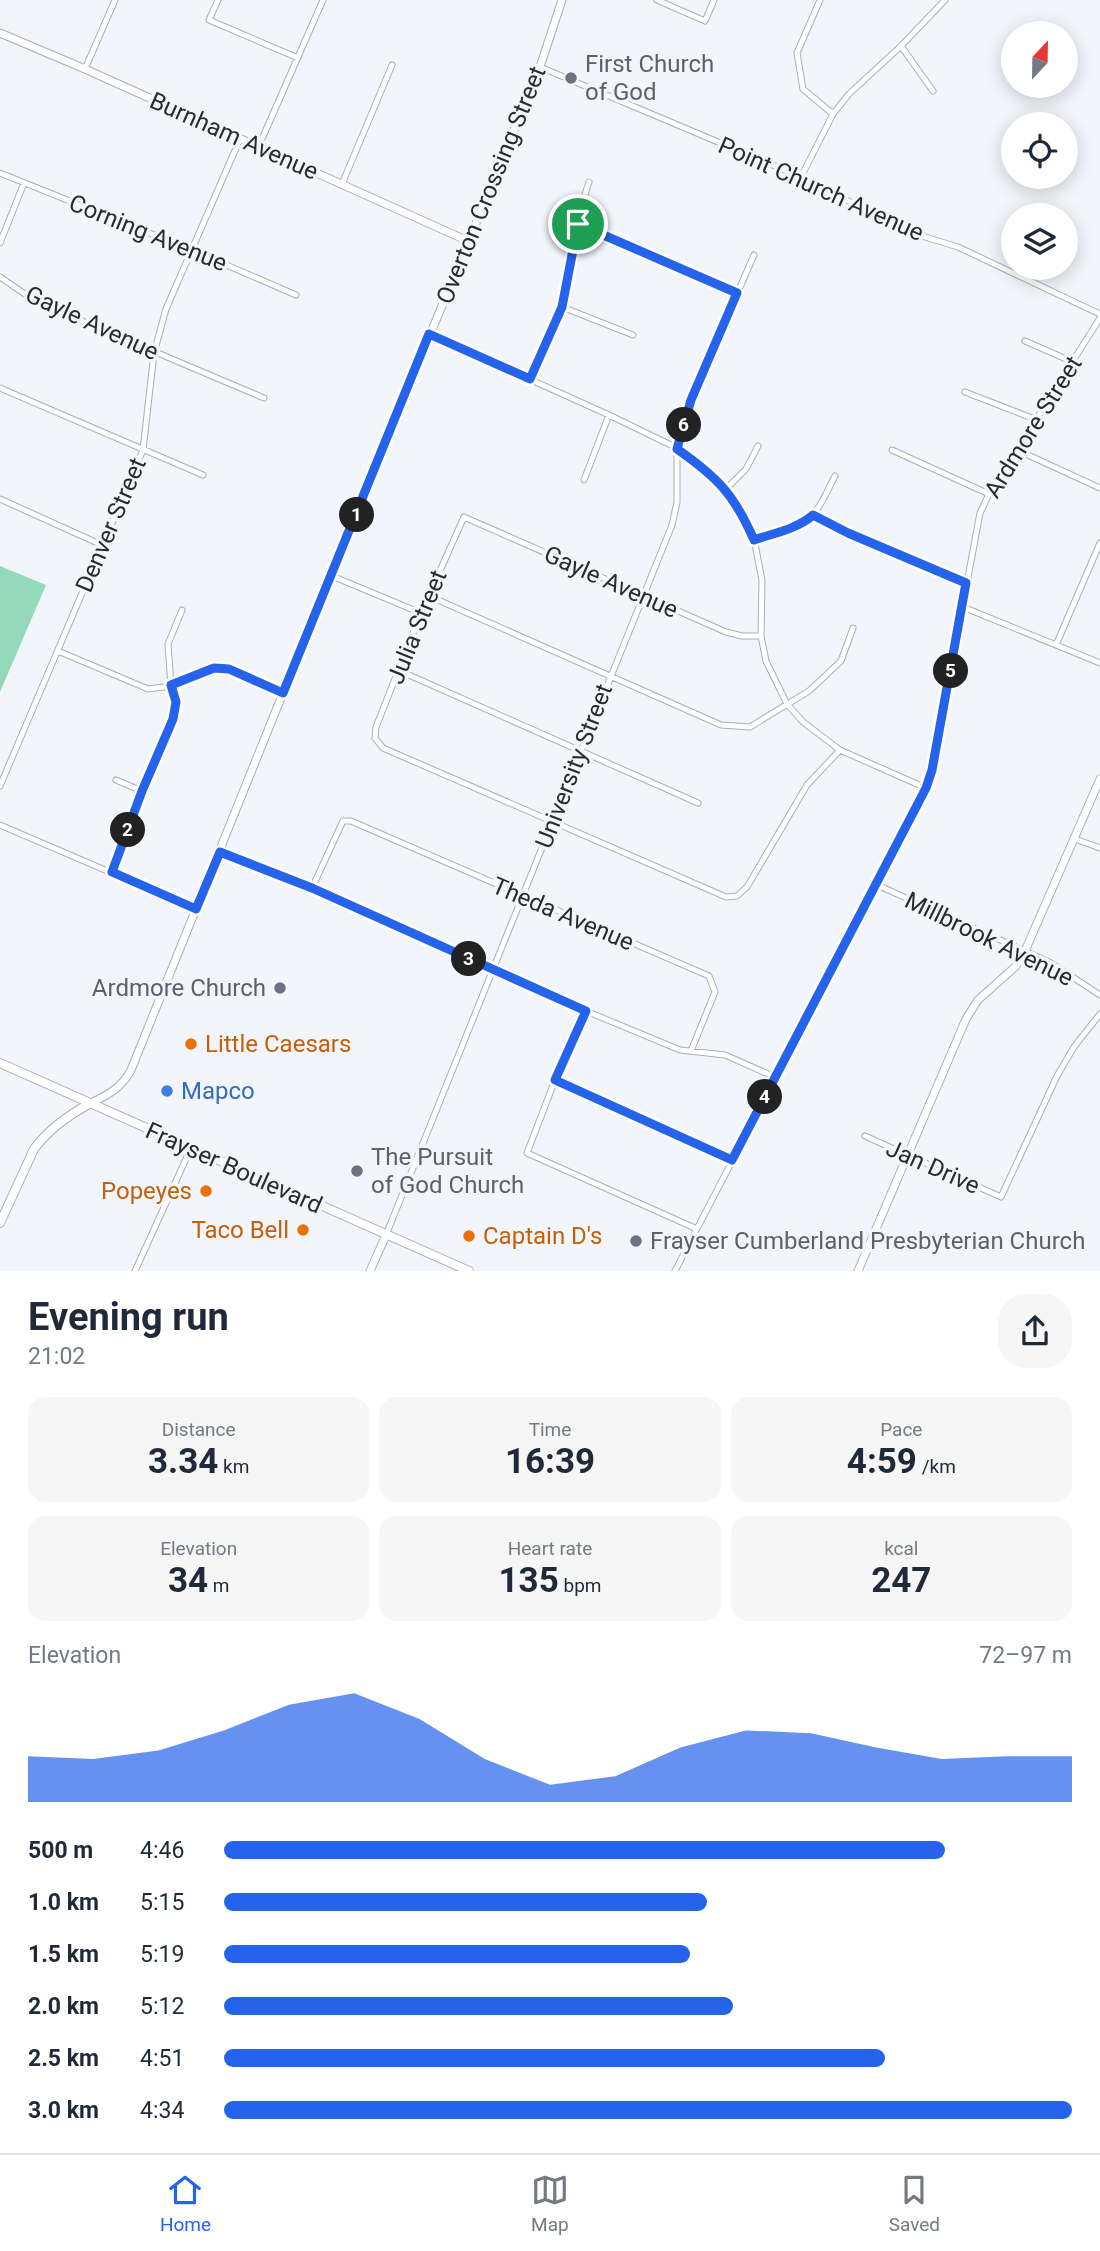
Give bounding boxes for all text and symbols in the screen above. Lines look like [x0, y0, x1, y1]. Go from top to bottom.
north arrow [1001, 21, 1078, 98]
map controls [1001, 21, 1078, 280]
place label: First Church of God [585, 50, 714, 106]
street label: Overton Crossing Street [430, 62, 552, 308]
marker: First Church of God [563, 70, 579, 86]
street label: Burnham Avenue [145, 86, 323, 186]
button: locate [1001, 112, 1078, 189]
street label: Point Church Avenue [714, 131, 928, 247]
street label: Corning Avenue [65, 189, 231, 277]
pin [548, 194, 608, 254]
button: layers [1001, 203, 1078, 280]
icon: arrive [559, 205, 597, 243]
street label: Gayle Avenue [21, 280, 163, 366]
street label: Ardmore Street [978, 351, 1088, 503]
pin: 6 [666, 408, 702, 442]
text: 6 [678, 413, 689, 436]
street label: Denver Street [70, 453, 152, 596]
pin: 1 [340, 498, 374, 532]
text: 1 [351, 503, 362, 526]
street label: Gayle Avenue [540, 540, 682, 624]
street label: Julia Street [381, 566, 453, 688]
pin: 5 [934, 654, 968, 688]
text: 5 [945, 659, 956, 682]
street label: University Street [530, 680, 618, 852]
pin: 2 [110, 812, 146, 848]
text: 2 [122, 818, 133, 841]
street label: Theda Avenue [488, 872, 638, 956]
street label: Millbrook Avenue [900, 886, 1078, 992]
pin: 3 [452, 942, 486, 976]
text: 3 [463, 947, 474, 970]
place label: Ardmore Church [92, 974, 266, 1002]
marker: Ardmore Church [272, 980, 288, 996]
place label: Little Caesars [205, 1030, 351, 1058]
marker: Little Caesars [183, 1036, 199, 1052]
place label: Mapco [181, 1077, 255, 1105]
pin: 4 [748, 1080, 782, 1114]
marker: Mapco [159, 1083, 175, 1099]
text: 4 [759, 1085, 770, 1108]
street label: Frayser Boulevard [141, 1117, 327, 1219]
street label: Jan Drive [882, 1134, 984, 1200]
place label: The Pursuit of God Church [371, 1143, 524, 1199]
marker: The Pursuit of God Church [349, 1163, 365, 1179]
place label: Popeyes [101, 1177, 192, 1205]
marker: Popeyes [198, 1183, 214, 1199]
place label: Taco Bell [191, 1216, 289, 1244]
marker: Taco Bell [295, 1222, 311, 1238]
place label: Captain D's [483, 1222, 603, 1250]
place label: Frayser Cumberland Presbyterian Church [650, 1227, 1085, 1255]
marker: Captain D's [461, 1228, 477, 1244]
marker: Frayser Cumberland Presbyterian Church [628, 1233, 644, 1249]
button: share [998, 1294, 1072, 1368]
text: Evening run [28, 1295, 229, 1339]
text: 21:02 [28, 1343, 85, 1370]
text: Distance [162, 1418, 236, 1441]
text: Time [529, 1418, 571, 1441]
text: Pace [880, 1418, 922, 1441]
text: 3.34 [148, 1441, 218, 1482]
text: 16:39 [505, 1441, 595, 1482]
text: 4:59 [847, 1441, 917, 1482]
text: km [218, 1455, 249, 1478]
text: /km [917, 1455, 956, 1478]
text: Elevation [160, 1537, 237, 1560]
text: Heart rate [508, 1537, 592, 1560]
text: kcal [884, 1537, 919, 1560]
text: 34 [168, 1560, 208, 1601]
text: 135 [499, 1560, 559, 1601]
text: 247 [871, 1560, 931, 1601]
text: m [208, 1574, 229, 1597]
text: bpm [559, 1574, 601, 1597]
text: Elevation [28, 1642, 121, 1669]
text: 72–97 m [979, 1642, 1072, 1669]
text: 500 m [28, 1837, 93, 1864]
text: 4:46 [140, 1837, 184, 1864]
text: 1.0 km [28, 1889, 99, 1916]
text: 5:15 [140, 1889, 184, 1916]
text: 1.5 km [28, 1941, 99, 1968]
text: 5:19 [140, 1941, 184, 1968]
text: 2.0 km [28, 1993, 99, 2020]
text: 5:12 [140, 1993, 184, 2020]
text: 2.5 km [28, 2045, 99, 2072]
text: 4:51 [140, 2045, 184, 2072]
text: 3.0 km [28, 2097, 99, 2124]
text: 4:34 [140, 2097, 184, 2124]
tab: Home [160, 2171, 211, 2236]
tab: Map [531, 2171, 569, 2236]
tab: Saved [889, 2171, 940, 2236]

